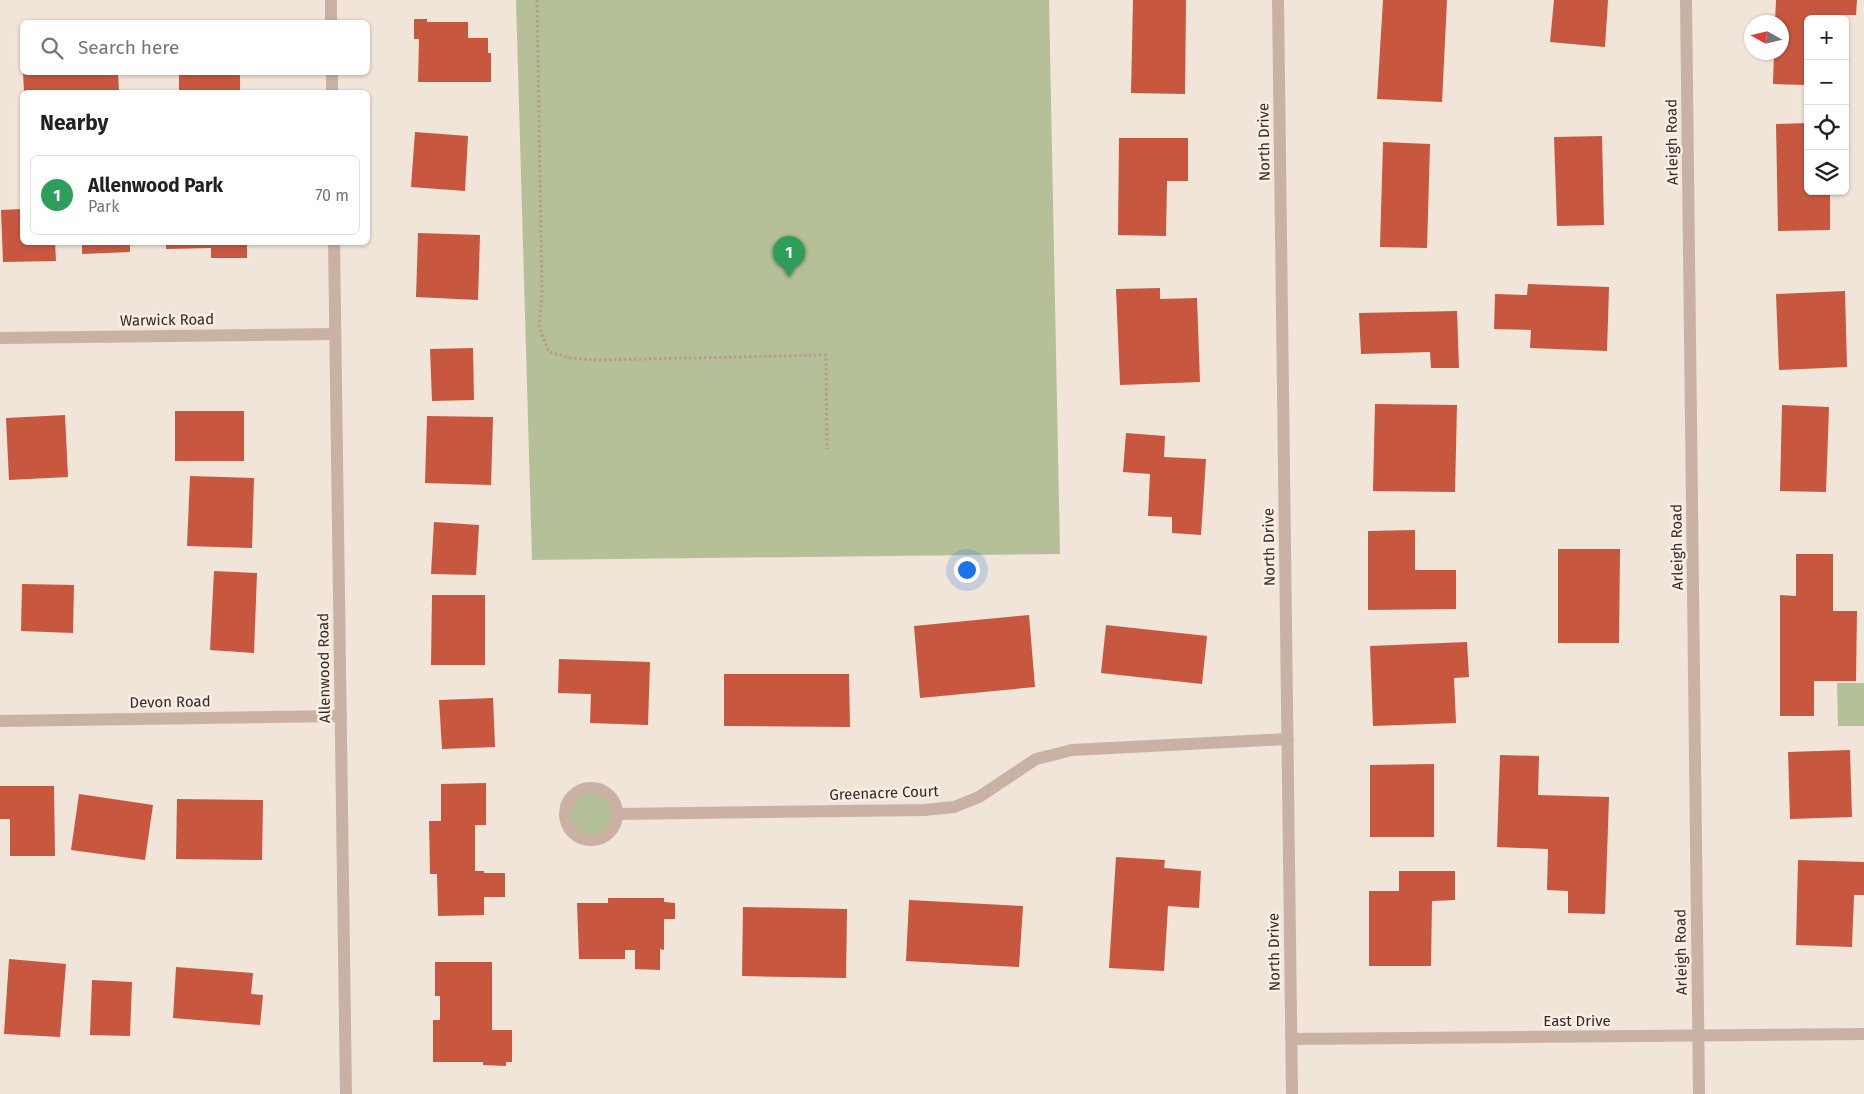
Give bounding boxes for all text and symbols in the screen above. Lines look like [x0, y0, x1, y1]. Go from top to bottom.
north arrow [1744, 15, 1789, 60]
map controls [1804, 15, 1849, 195]
button: + [1804, 15, 1849, 60]
search box [20, 20, 370, 75]
icon: search [38, 34, 66, 62]
text: Search here [78, 36, 179, 59]
button: − [1804, 60, 1849, 105]
street label: Arleigh Road [1662, 99, 1682, 185]
street label: North Drive [1254, 103, 1274, 181]
button: locate [1804, 105, 1849, 150]
text: Nearby [40, 110, 108, 136]
button: layers [1804, 150, 1849, 195]
text: Allenwood Park [88, 174, 223, 197]
text: 1 [53, 186, 61, 205]
text: 70 m [315, 186, 349, 205]
text: Park [88, 197, 120, 216]
pin: 1 [773, 236, 805, 277]
street label: Warwick Road [120, 310, 214, 330]
street label: Arleigh Road [1667, 504, 1687, 590]
street label: North Drive [1259, 508, 1279, 586]
your location [954, 557, 980, 583]
street label: Allenwood Road [314, 613, 334, 723]
street label: Devon Road [129, 692, 211, 712]
street label: Greenacre Court [829, 782, 940, 804]
street label: Arleigh Road [1671, 909, 1691, 995]
street label: North Drive [1264, 913, 1284, 991]
street label: East Drive [1543, 1012, 1611, 1030]

